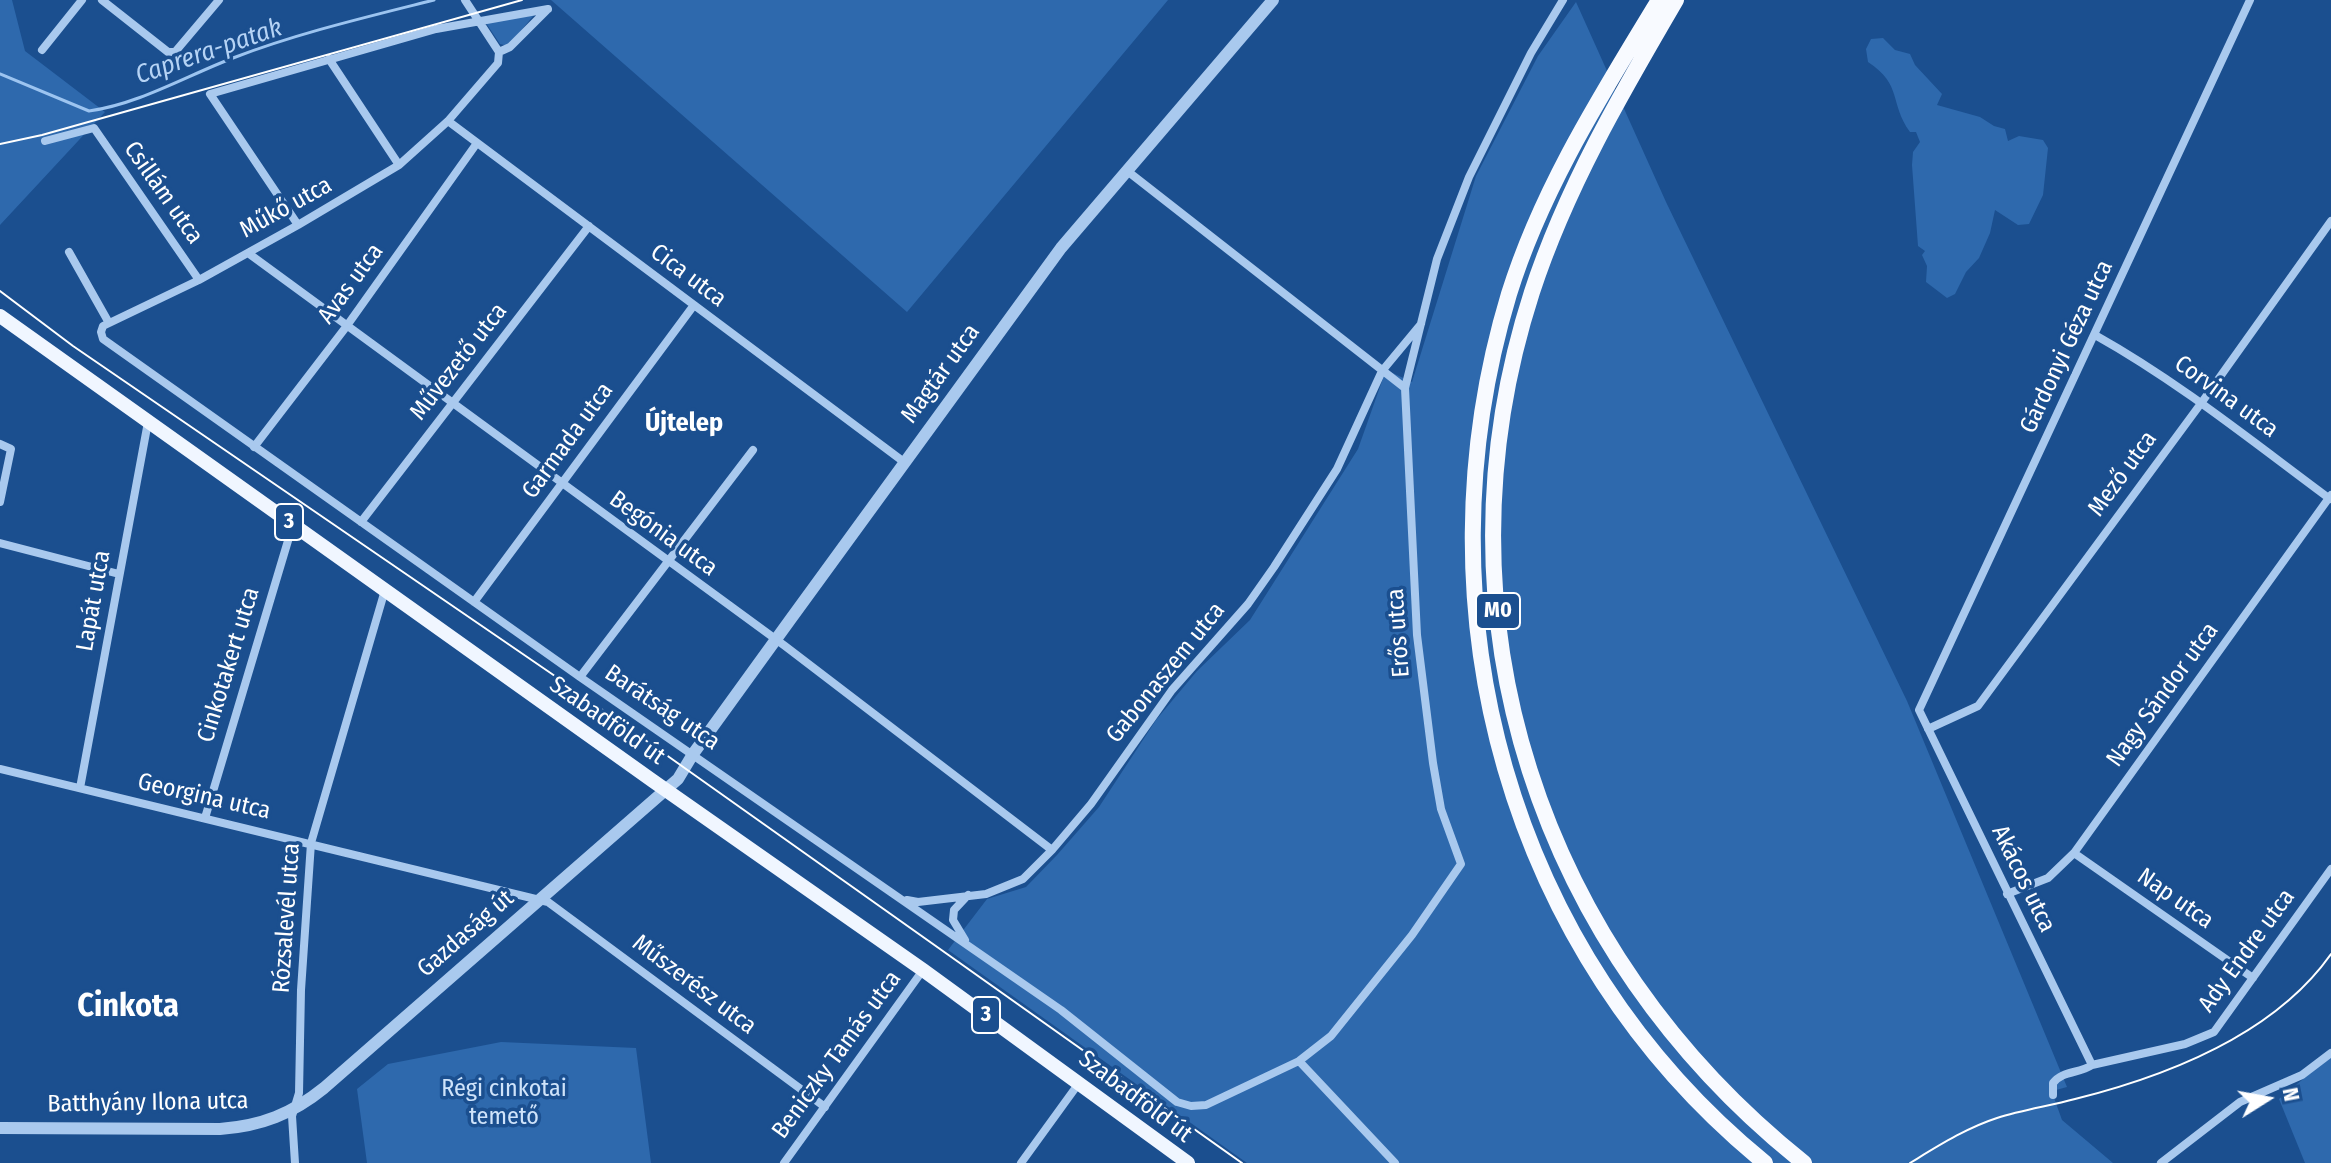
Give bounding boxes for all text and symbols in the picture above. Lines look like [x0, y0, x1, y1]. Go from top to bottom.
water label: Caprera-patak [132, 12, 286, 92]
street label: Csillám utca [117, 136, 209, 250]
street label: Műkő utca [235, 171, 337, 245]
street label: Avas utca [312, 238, 390, 330]
street label: Cica utca [644, 238, 732, 314]
street label: Gárdonyi Géza utca [2014, 256, 2120, 438]
street label: Művezető utca [404, 298, 514, 426]
street label: Magtár utca [896, 319, 986, 429]
street label: Corvina utca [2168, 350, 2284, 444]
street label: Garmada utca [516, 377, 620, 505]
district label: Újtelep [645, 408, 723, 440]
street label: Mező utca [2083, 426, 2163, 522]
street label: Begónia utca [603, 485, 723, 583]
road number: 3 [275, 504, 303, 540]
street label: Lapát utca [71, 548, 117, 654]
street label: Cinkotakert utca [192, 584, 266, 746]
street label: Erős utca [1382, 588, 1416, 678]
road number: M0 [1476, 593, 1520, 629]
street label: Gabonaszem utca [1101, 597, 1231, 749]
street label: Nagy Sándor utca [2101, 617, 2225, 773]
street label: Barátság utca [599, 659, 725, 757]
street label: Szabadföld út [544, 671, 670, 771]
street label: Georgina utca [135, 768, 273, 826]
street label: Akácos utca [1985, 821, 2061, 937]
street label: Rózsalevél utca [267, 842, 307, 994]
street label: Nap utca [2131, 862, 2219, 936]
street label: Gazdaság út [412, 884, 520, 984]
street label: Ady Endre utca [2193, 884, 2301, 1018]
street label: Műszerész utca [626, 929, 762, 1041]
street label: Beniczky Tamás utca [766, 965, 908, 1145]
district label: Cinkota [77, 988, 179, 1026]
road number: 3 [972, 997, 1000, 1033]
street label: Szabadföld út [1073, 1045, 1197, 1149]
north arrow [2227, 1059, 2307, 1139]
park label: Régi cinkotai temető [441, 1075, 567, 1131]
text: N [2277, 1085, 2306, 1103]
street label: Batthyány Ilona utca [47, 1087, 249, 1119]

